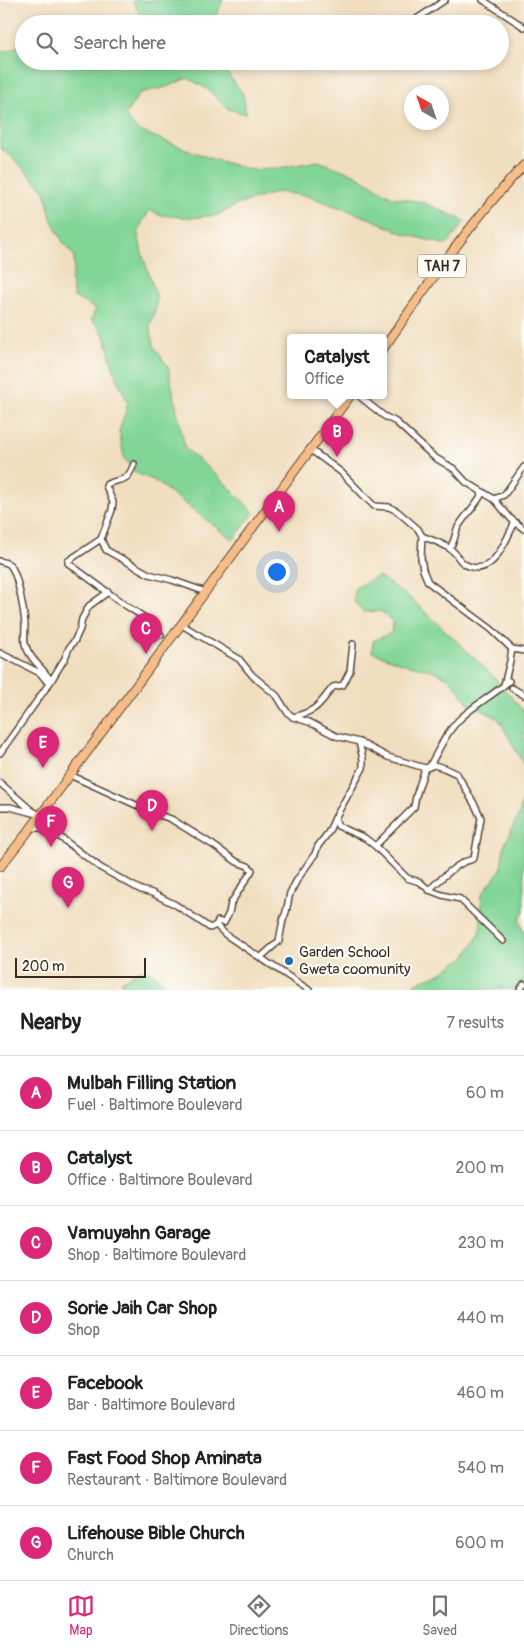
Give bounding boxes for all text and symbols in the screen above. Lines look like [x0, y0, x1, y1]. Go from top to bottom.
search box [15, 15, 509, 70]
icon: search [33, 29, 61, 57]
text: Search here [73, 31, 166, 55]
north arrow [404, 85, 449, 130]
road number: TAH 7 [418, 255, 466, 278]
popup [287, 334, 387, 399]
text: Catalyst [304, 345, 370, 369]
text: Office [304, 369, 344, 389]
pin: B [321, 416, 353, 457]
pin: A [263, 491, 295, 532]
your location [264, 559, 290, 585]
pin: C [130, 613, 162, 654]
pin: E [27, 727, 59, 768]
pin: D [136, 790, 168, 831]
pin: F [35, 806, 67, 847]
pin: G [52, 867, 84, 908]
place label: Garden School Gweta coomunity [299, 943, 411, 979]
scale bar [15, 955, 146, 978]
marker: Garden School Gweta coomunity [283, 955, 295, 967]
text: 200 m [22, 958, 64, 975]
text: Nearby [20, 1009, 81, 1036]
text: 7 results [446, 1013, 504, 1033]
text: Mulbah Filling Station [67, 1071, 236, 1095]
text: A [31, 1083, 41, 1103]
text: 60 m [466, 1083, 504, 1103]
text: Fuel · Baltimore Boulevard [67, 1095, 243, 1115]
text: Catalyst [67, 1146, 132, 1170]
text: B [31, 1158, 41, 1178]
text: 200 m [456, 1158, 504, 1178]
text: Office · Baltimore Boulevard [67, 1170, 253, 1190]
text: Vamuyahn Garage [67, 1221, 210, 1245]
text: C [31, 1233, 41, 1253]
text: 230 m [458, 1233, 504, 1253]
text: Shop · Baltimore Boulevard [67, 1245, 246, 1265]
text: Sorie Jaih Car Shop [67, 1296, 217, 1320]
text: D [31, 1308, 41, 1328]
text: 440 m [457, 1308, 504, 1328]
text: Shop [67, 1320, 100, 1340]
text: Facebook [67, 1371, 143, 1395]
text: E [32, 1383, 40, 1403]
text: 460 m [457, 1383, 504, 1403]
text: Bar · Baltimore Boulevard [67, 1395, 235, 1415]
text: Fast Food Shop Aminata [67, 1446, 262, 1470]
text: F [31, 1458, 41, 1478]
text: 540 m [457, 1458, 504, 1478]
text: Restaurant · Baltimore Boulevard [67, 1470, 287, 1490]
text: Lifehouse Bible Church [67, 1521, 245, 1545]
text: G [31, 1533, 41, 1553]
text: 600 m [455, 1533, 504, 1553]
text: Church [67, 1545, 114, 1565]
tab: Map [67, 1592, 95, 1639]
tab: Directions [229, 1592, 288, 1639]
tab: Saved [422, 1592, 457, 1639]

